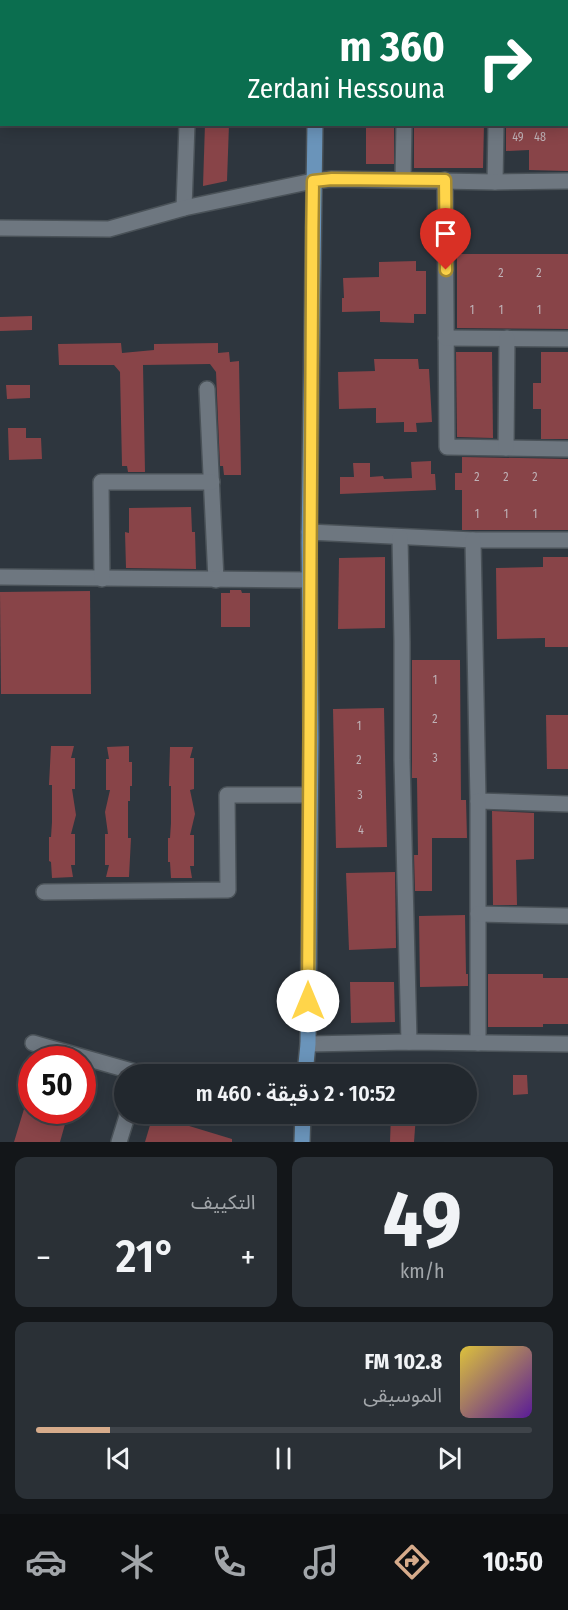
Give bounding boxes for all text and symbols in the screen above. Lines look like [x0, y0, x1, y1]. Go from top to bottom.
text: 360 m [339, 22, 445, 72]
icon: right [466, 24, 544, 102]
text: Zerdani Hessouna [247, 73, 445, 105]
house number: 49 [512, 130, 524, 144]
house number: 48 [534, 130, 546, 144]
pin [420, 208, 471, 270]
icon: arrive [429, 217, 462, 250]
house number: 2 [498, 266, 504, 280]
house number: 2 [536, 266, 542, 280]
house number: 1 [470, 303, 474, 317]
house number: 1 [499, 303, 503, 317]
house number: 1 [537, 303, 541, 317]
house number: 2 [474, 470, 480, 484]
house number: 2 [503, 470, 509, 484]
house number: 2 [532, 470, 538, 484]
house number: 1 [475, 507, 479, 521]
house number: 1 [504, 507, 508, 521]
house number: 1 [533, 507, 537, 521]
house number: 1 [433, 673, 437, 687]
house number: 2 [432, 712, 438, 726]
house number: 1 [357, 719, 361, 733]
house number: 3 [432, 751, 438, 765]
house number: 2 [356, 753, 362, 767]
house number: 3 [357, 788, 363, 802]
house number: 4 [358, 823, 364, 837]
position arrow [276, 969, 340, 1033]
speed limit sign: 50 [18, 1046, 96, 1124]
text: 10:52 · 2 دقيقة · 460 m [196, 1080, 395, 1107]
text: 49 [383, 1173, 462, 1267]
text: التكييف [191, 1190, 256, 1214]
text: 21° [116, 1230, 176, 1284]
text: − [36, 1238, 51, 1278]
text: + [240, 1238, 256, 1278]
text: km/h [400, 1259, 445, 1283]
text: 102.8 FM [364, 1348, 442, 1375]
text: الموسيقى [363, 1383, 442, 1407]
icon: previous [102, 1442, 135, 1475]
icon: pause [267, 1442, 300, 1475]
icon: next [433, 1442, 466, 1475]
icon: car [25, 1541, 67, 1583]
icon: climate [116, 1541, 158, 1583]
icon: phone [208, 1541, 250, 1583]
icon: music [300, 1541, 342, 1583]
icon: directions [391, 1541, 433, 1583]
text: 10:50 [483, 1546, 543, 1578]

